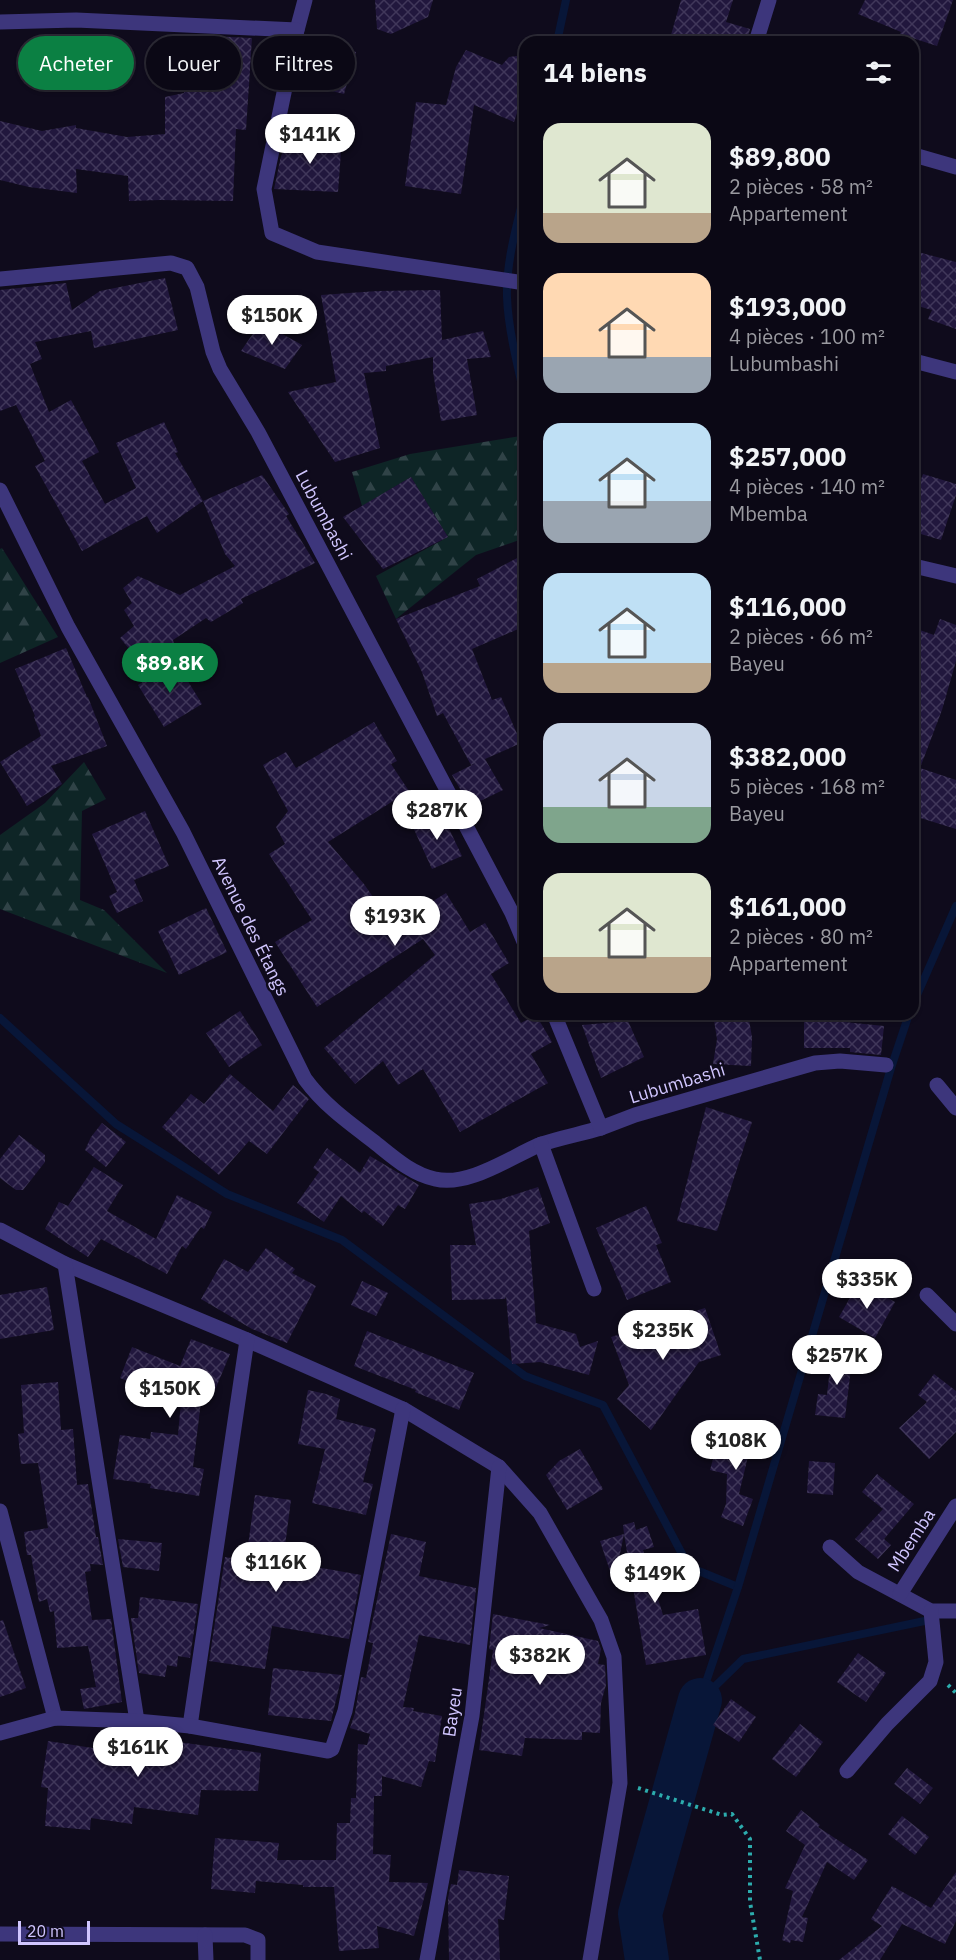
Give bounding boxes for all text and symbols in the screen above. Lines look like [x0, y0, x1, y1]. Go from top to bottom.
chip: Acheter [18, 36, 134, 90]
chip: Louer [146, 36, 241, 90]
chip: Filtres [253, 36, 355, 90]
text: 14 biens [543, 55, 647, 89]
icon: filters [862, 56, 895, 89]
pin: $141K [268, 114, 352, 165]
text: $141K [279, 120, 341, 147]
text: $89,800 [729, 139, 831, 173]
icon: home [591, 147, 663, 219]
text: 2 pièces · 58 m² [729, 173, 873, 200]
text: Appartement [729, 200, 848, 227]
text: $193,000 [729, 289, 846, 323]
pin: $150K [230, 295, 314, 346]
icon: home [591, 297, 663, 369]
text: $150K [241, 301, 303, 328]
text: 4 pièces · 100 m² [729, 323, 885, 350]
text: Lubumbashi [729, 350, 839, 377]
text: $257,000 [729, 439, 846, 473]
icon: home [591, 447, 663, 519]
street label: Lubumbashi [291, 466, 357, 564]
text: 4 pièces · 140 m² [729, 473, 885, 500]
text: Mbemba [729, 500, 808, 527]
text: $116,000 [729, 589, 846, 623]
icon: home [591, 597, 663, 669]
text: 2 pièces · 66 m² [729, 623, 873, 650]
pin: $89.8K [121, 643, 219, 694]
text: $89.8K [136, 649, 204, 676]
text: Bayeu [729, 650, 785, 677]
text: $382,000 [729, 739, 846, 773]
icon: home [591, 747, 663, 819]
text: 5 pièces · 168 m² [729, 773, 885, 800]
pin: $287K [395, 790, 479, 841]
text: $287K [406, 796, 468, 823]
text: Bayeu [729, 800, 785, 827]
street label: Avenue des Étangs [207, 852, 295, 1000]
text: $161,000 [729, 889, 846, 923]
pin: $193K [353, 896, 437, 947]
icon: home [591, 897, 663, 969]
text: $193K [364, 902, 426, 929]
text: 2 pièces · 80 m² [729, 923, 873, 950]
text: Appartement [729, 950, 848, 977]
street label: Lubumbashi [626, 1058, 728, 1108]
pin: $335K [825, 1259, 909, 1310]
text: $335K [836, 1265, 898, 1292]
pin: $235K [621, 1310, 705, 1361]
text: $235K [632, 1316, 694, 1343]
pin: $257K [795, 1335, 879, 1386]
text: $257K [806, 1341, 868, 1368]
pin: $150K [128, 1368, 212, 1419]
text: $150K [139, 1374, 201, 1401]
pin: $108K [694, 1420, 778, 1471]
text: $108K [705, 1426, 767, 1453]
street label: Mbemba [882, 1504, 940, 1576]
pin: $116K [234, 1542, 318, 1593]
text: $116K [245, 1548, 307, 1575]
pin: $149K [613, 1553, 697, 1604]
text: $149K [624, 1559, 686, 1586]
pin: $382K [498, 1635, 582, 1686]
text: $382K [509, 1641, 571, 1668]
street label: Bayeu [437, 1686, 467, 1738]
pin: $161K [96, 1727, 180, 1778]
text: $161K [107, 1733, 169, 1760]
scale bar [18, 1918, 90, 1946]
text: 20 m [27, 1921, 64, 1941]

